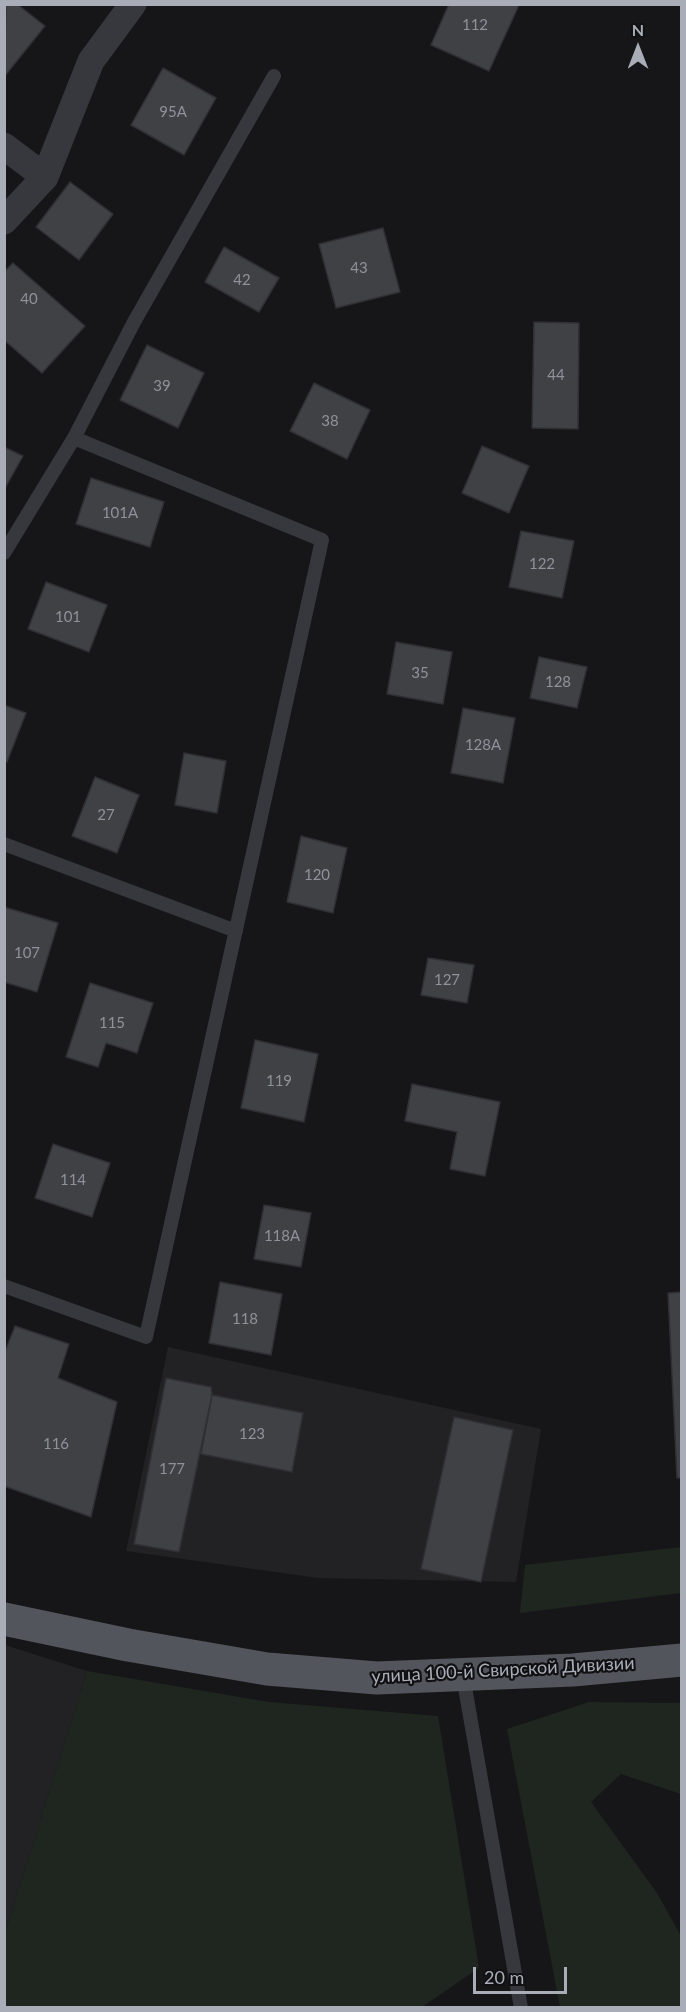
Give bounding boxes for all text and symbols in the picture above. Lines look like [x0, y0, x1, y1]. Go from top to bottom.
house number: 112 [462, 16, 488, 34]
north arrow [608, 18, 668, 78]
text: N [632, 20, 644, 39]
house number: 95А [159, 103, 187, 121]
house number: 43 [350, 259, 368, 277]
house number: 42 [233, 271, 251, 289]
house number: 40 [20, 290, 38, 308]
house number: 44 [547, 366, 565, 384]
house number: 39 [153, 377, 171, 395]
house number: 38 [321, 412, 339, 430]
house number: 101А [102, 504, 138, 522]
house number: 122 [529, 555, 555, 573]
house number: 101 [55, 608, 81, 626]
house number: 35 [411, 664, 429, 682]
house number: 128 [545, 673, 571, 691]
house number: 128А [465, 736, 501, 754]
house number: 27 [97, 806, 115, 824]
house number: 120 [304, 866, 330, 884]
house number: 107 [14, 944, 40, 962]
house number: 127 [434, 971, 460, 989]
house number: 115 [99, 1014, 125, 1032]
house number: 119 [266, 1072, 292, 1090]
house number: 114 [60, 1171, 86, 1189]
house number: 118А [264, 1227, 300, 1245]
house number: 118 [232, 1310, 258, 1328]
house number: 123 [239, 1425, 265, 1443]
house number: 116 [43, 1435, 69, 1453]
house number: 177 [159, 1460, 185, 1478]
street label: улица 100-й Свирской Дивизии [371, 1652, 635, 1688]
scale bar [476, 1955, 570, 1993]
text: 20 m [484, 1966, 524, 1988]

